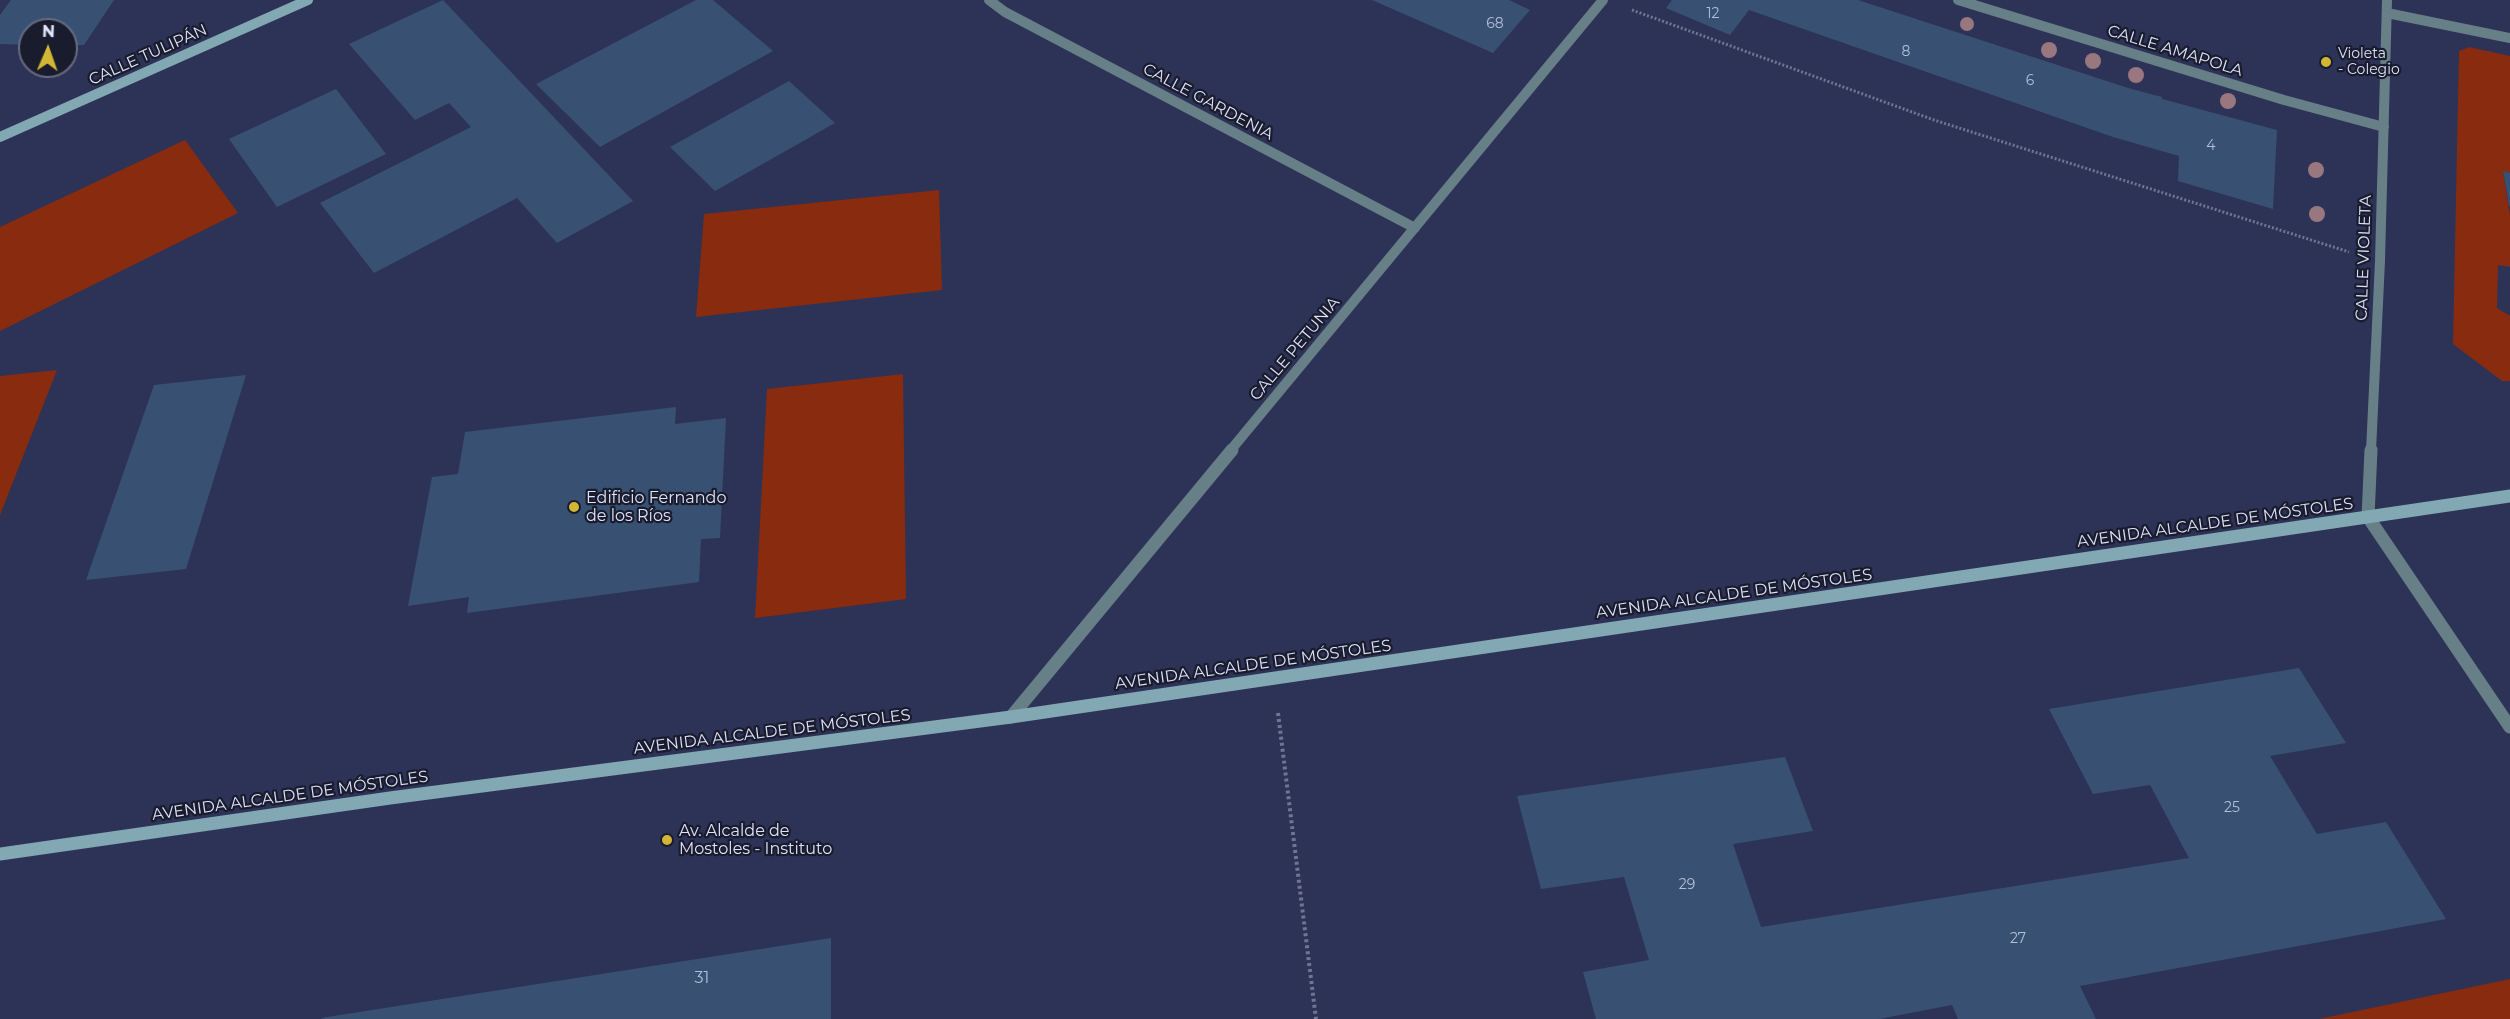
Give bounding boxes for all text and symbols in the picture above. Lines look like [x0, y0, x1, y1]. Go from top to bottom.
house number: 12 [1706, 6, 1720, 22]
house number: 68 [1486, 16, 1504, 32]
north arrow [18, 18, 78, 78]
street label: CALLE TULIPÁN [86, 20, 210, 90]
street label: CALLE AMAPOLA [2105, 21, 2245, 81]
text: N [42, 22, 55, 41]
house number: 8 [1902, 44, 1910, 60]
place label: Violeta - Colegio [2338, 46, 2400, 78]
marker: Violeta - Colegio [2319, 55, 2333, 69]
street label: CALLE GARDENIA [1140, 60, 1276, 144]
house number: 6 [2026, 73, 2034, 89]
house number: 4 [2206, 138, 2216, 154]
street label: CALLE VIOLETA [2352, 195, 2376, 321]
street label: CALLE PETUNIA [1246, 293, 1344, 405]
place label: Edificio Fernando de los Ríos [586, 488, 727, 526]
street label: AVENIDA ALCALDE DE MÓSTOLES [2076, 494, 2354, 552]
marker: Edificio Fernando de los Ríos [567, 500, 581, 514]
street label: AVENIDA ALCALDE DE MÓSTOLES [1595, 565, 1873, 623]
street label: AVENIDA ALCALDE DE MÓSTOLES [1114, 636, 1392, 694]
street label: AVENIDA ALCALDE DE MÓSTOLES [632, 705, 912, 759]
street label: AVENIDA ALCALDE DE MÓSTOLES [151, 767, 429, 825]
house number: 25 [2224, 800, 2240, 816]
place label: Av. Alcalde de Mostoles - Instituto [679, 821, 832, 859]
marker: Av. Alcalde de Mostoles - Instituto [660, 833, 674, 847]
house number: 29 [1679, 877, 1695, 893]
house number: 27 [2010, 931, 2026, 947]
house number: 31 [695, 968, 709, 988]

